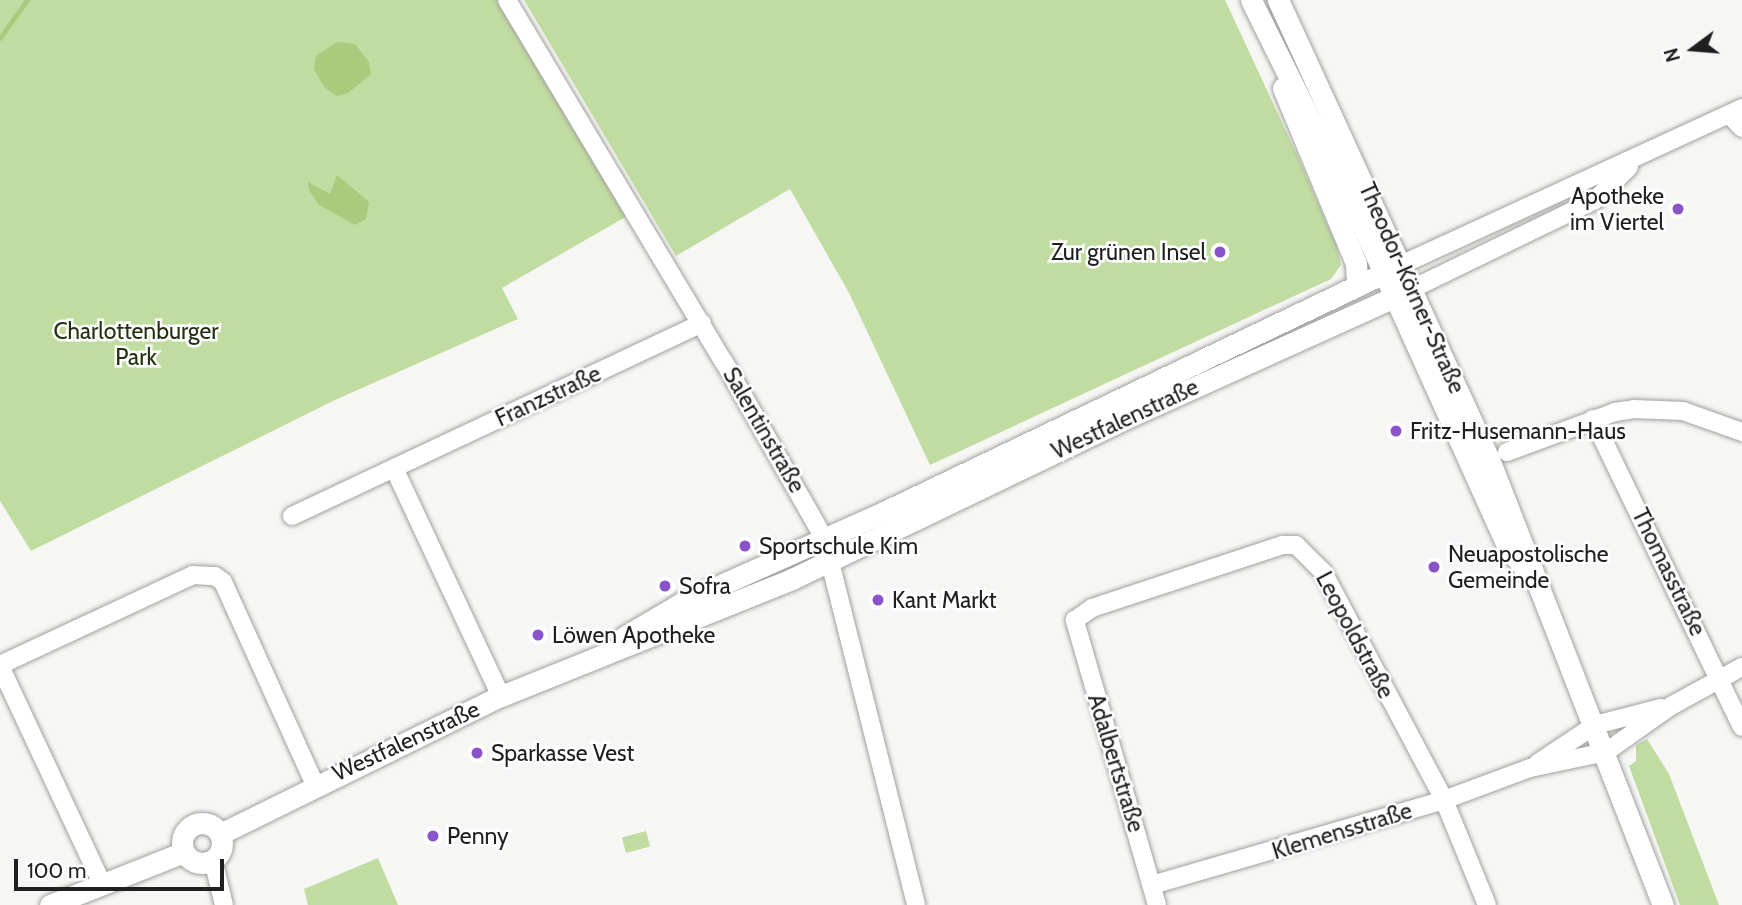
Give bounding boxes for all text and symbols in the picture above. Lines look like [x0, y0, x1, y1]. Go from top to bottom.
north arrow [1658, 14, 1728, 84]
text: N [1659, 45, 1685, 65]
street label: Theodor-Körner-Straße [1353, 178, 1471, 398]
place label: Apotheke im Viertel [1570, 182, 1664, 236]
marker: Apotheke im Viertel [1670, 201, 1686, 217]
place label: Zur grünen Insel [1051, 238, 1206, 266]
marker: Zur grünen Insel [1212, 244, 1228, 260]
park label: Charlottenburger Park [53, 317, 219, 371]
street label: Franzstraße [491, 360, 605, 432]
street label: Salentinstraße [717, 362, 811, 498]
street label: Westfalenstraße [1047, 373, 1203, 465]
place label: Fritz-Husemann-Haus [1410, 417, 1626, 445]
marker: Fritz-Husemann-Haus [1388, 423, 1404, 439]
street label: Thomasstraße [1626, 504, 1712, 640]
place label: Sportschule Kim [759, 532, 918, 560]
marker: Sportschule Kim [737, 538, 753, 554]
place label: Neuapostolische Gemeinde [1448, 540, 1609, 594]
marker: Neuapostolische Gemeinde [1426, 559, 1442, 575]
street label: Leopoldstraße [1310, 567, 1400, 703]
place label: Sofra [679, 572, 731, 600]
marker: Sofra [657, 578, 673, 594]
place label: Kant Markt [892, 586, 997, 614]
marker: Kant Markt [870, 592, 886, 608]
place label: Löwen Apotheke [552, 621, 715, 649]
marker: Löwen Apotheke [530, 627, 546, 643]
street label: Adalbertstraße [1082, 691, 1150, 835]
street label: Westfalenstraße [328, 695, 484, 787]
place label: Sparkasse Vest [491, 739, 634, 767]
marker: Sparkasse Vest [469, 745, 485, 761]
street label: Klemensstraße [1269, 797, 1415, 865]
place label: Penny [447, 822, 509, 850]
marker: Penny [425, 828, 441, 844]
scale bar [18, 846, 228, 890]
text: 100 m [27, 858, 86, 883]

